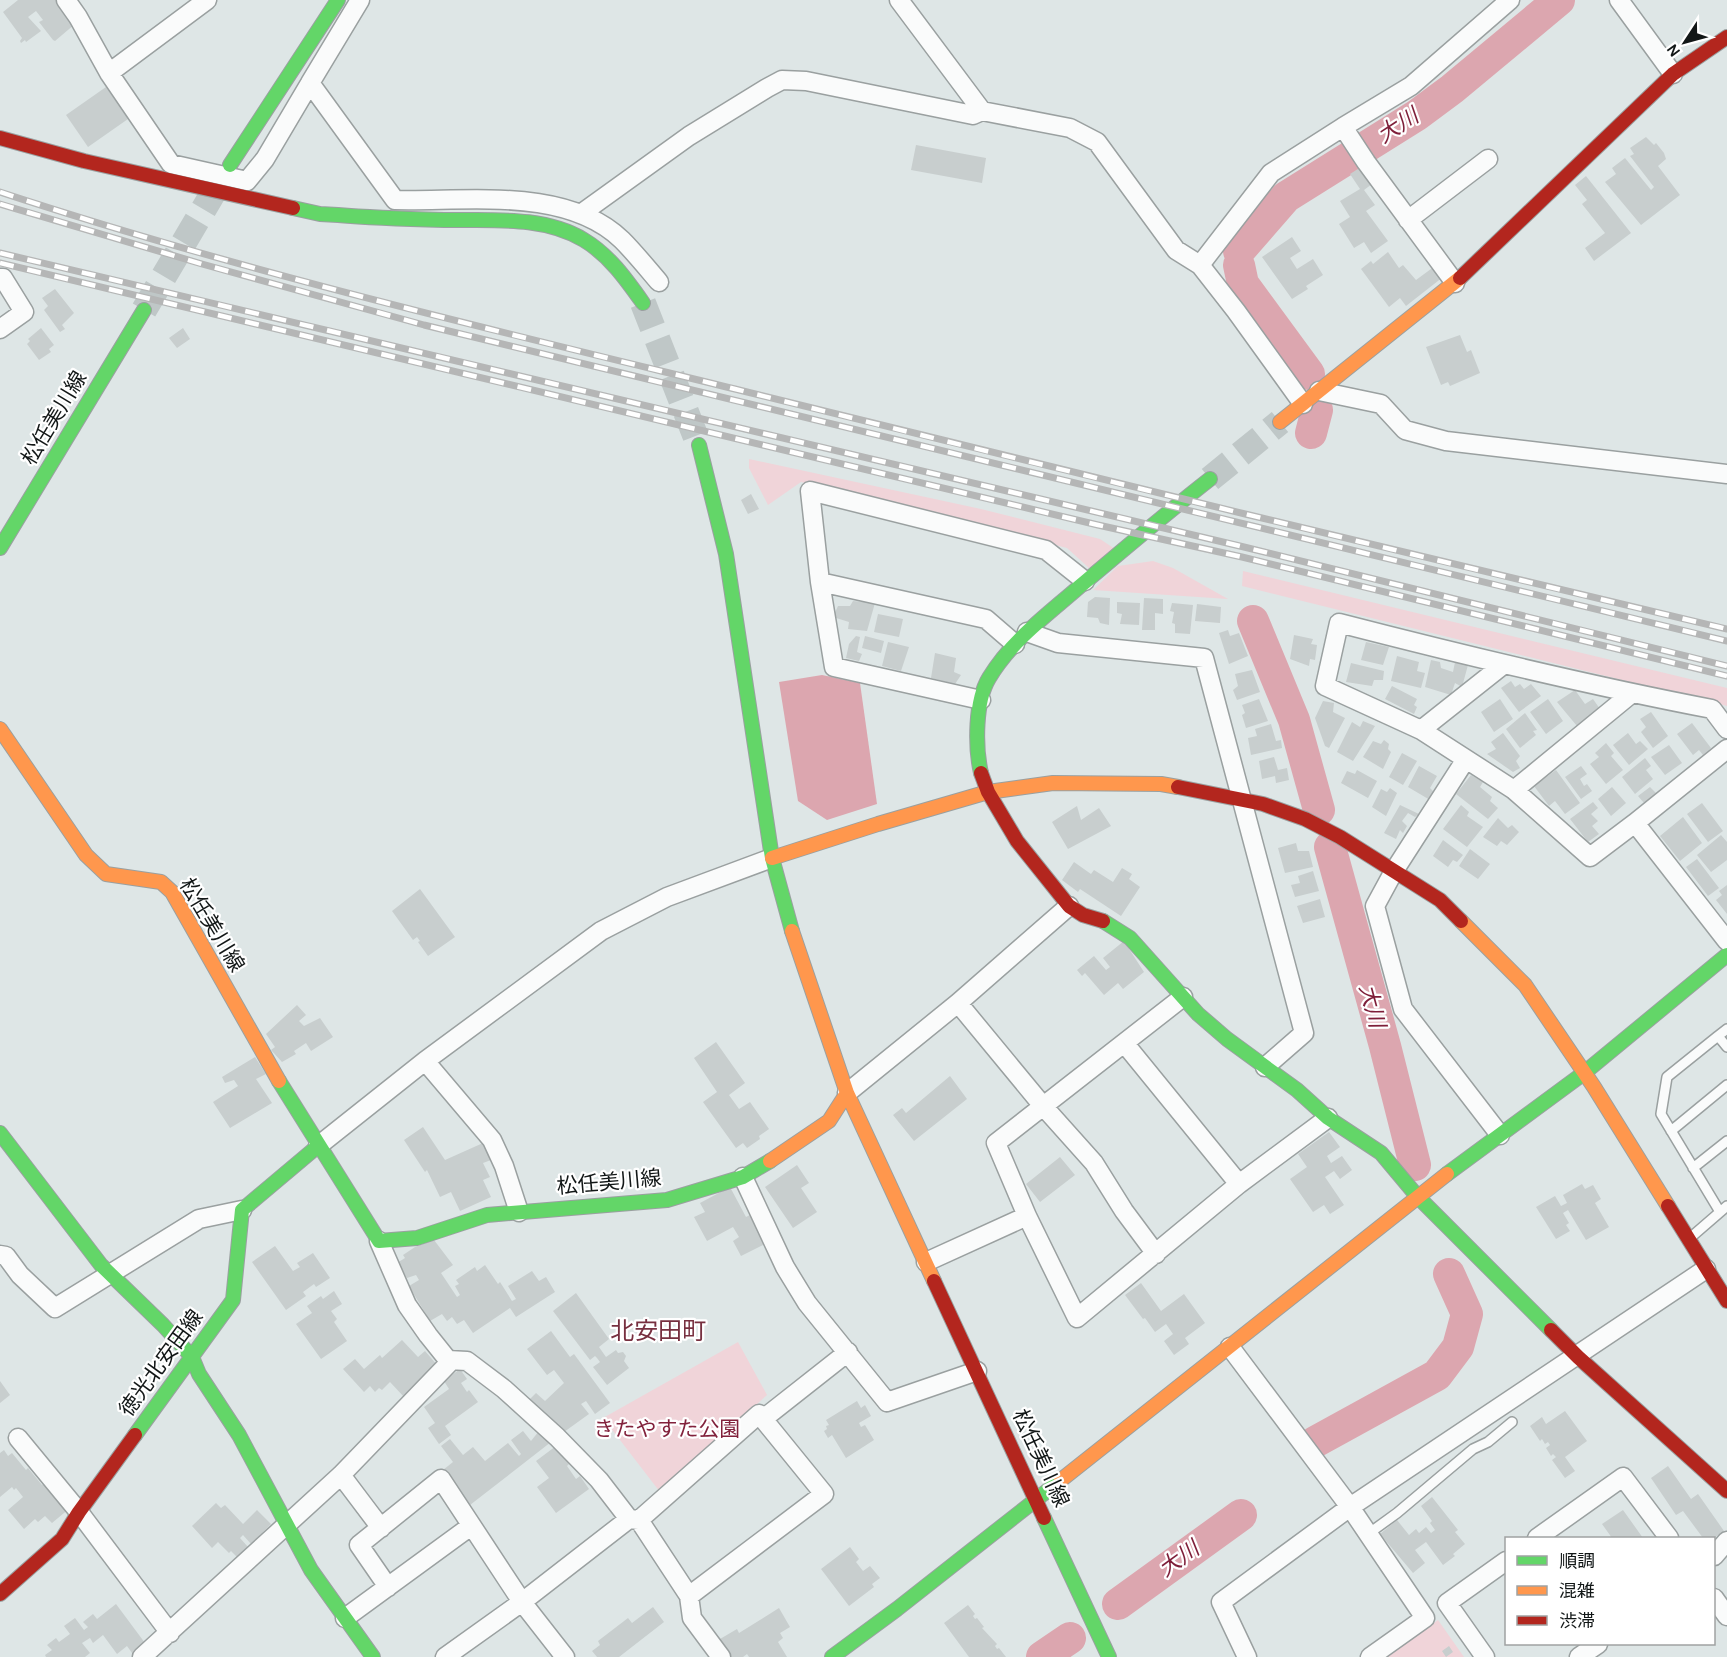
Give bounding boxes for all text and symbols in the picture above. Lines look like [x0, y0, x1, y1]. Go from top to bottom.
north arrow [1655, 12, 1715, 72]
text: N [1662, 40, 1684, 61]
water label: 大川 [1372, 102, 1425, 149]
street label: 松任美川線 [17, 367, 91, 469]
street label: 松任美川線 [175, 874, 249, 976]
water label: 大川 [1354, 981, 1391, 1033]
street label: 松任美川線 [556, 1165, 662, 1199]
street label: 徳光北安田線 [114, 1305, 208, 1421]
district label: 北安田町 [610, 1317, 706, 1345]
street label: 松任美川線 [1008, 1405, 1074, 1511]
park label: きたやすた公園 [594, 1417, 741, 1441]
water label: 大川 [1154, 1534, 1206, 1582]
legend [1505, 1537, 1715, 1645]
text: 順調 [1559, 1550, 1595, 1572]
text: 混雑 [1559, 1580, 1595, 1602]
text: 渋滞 [1559, 1610, 1595, 1632]

